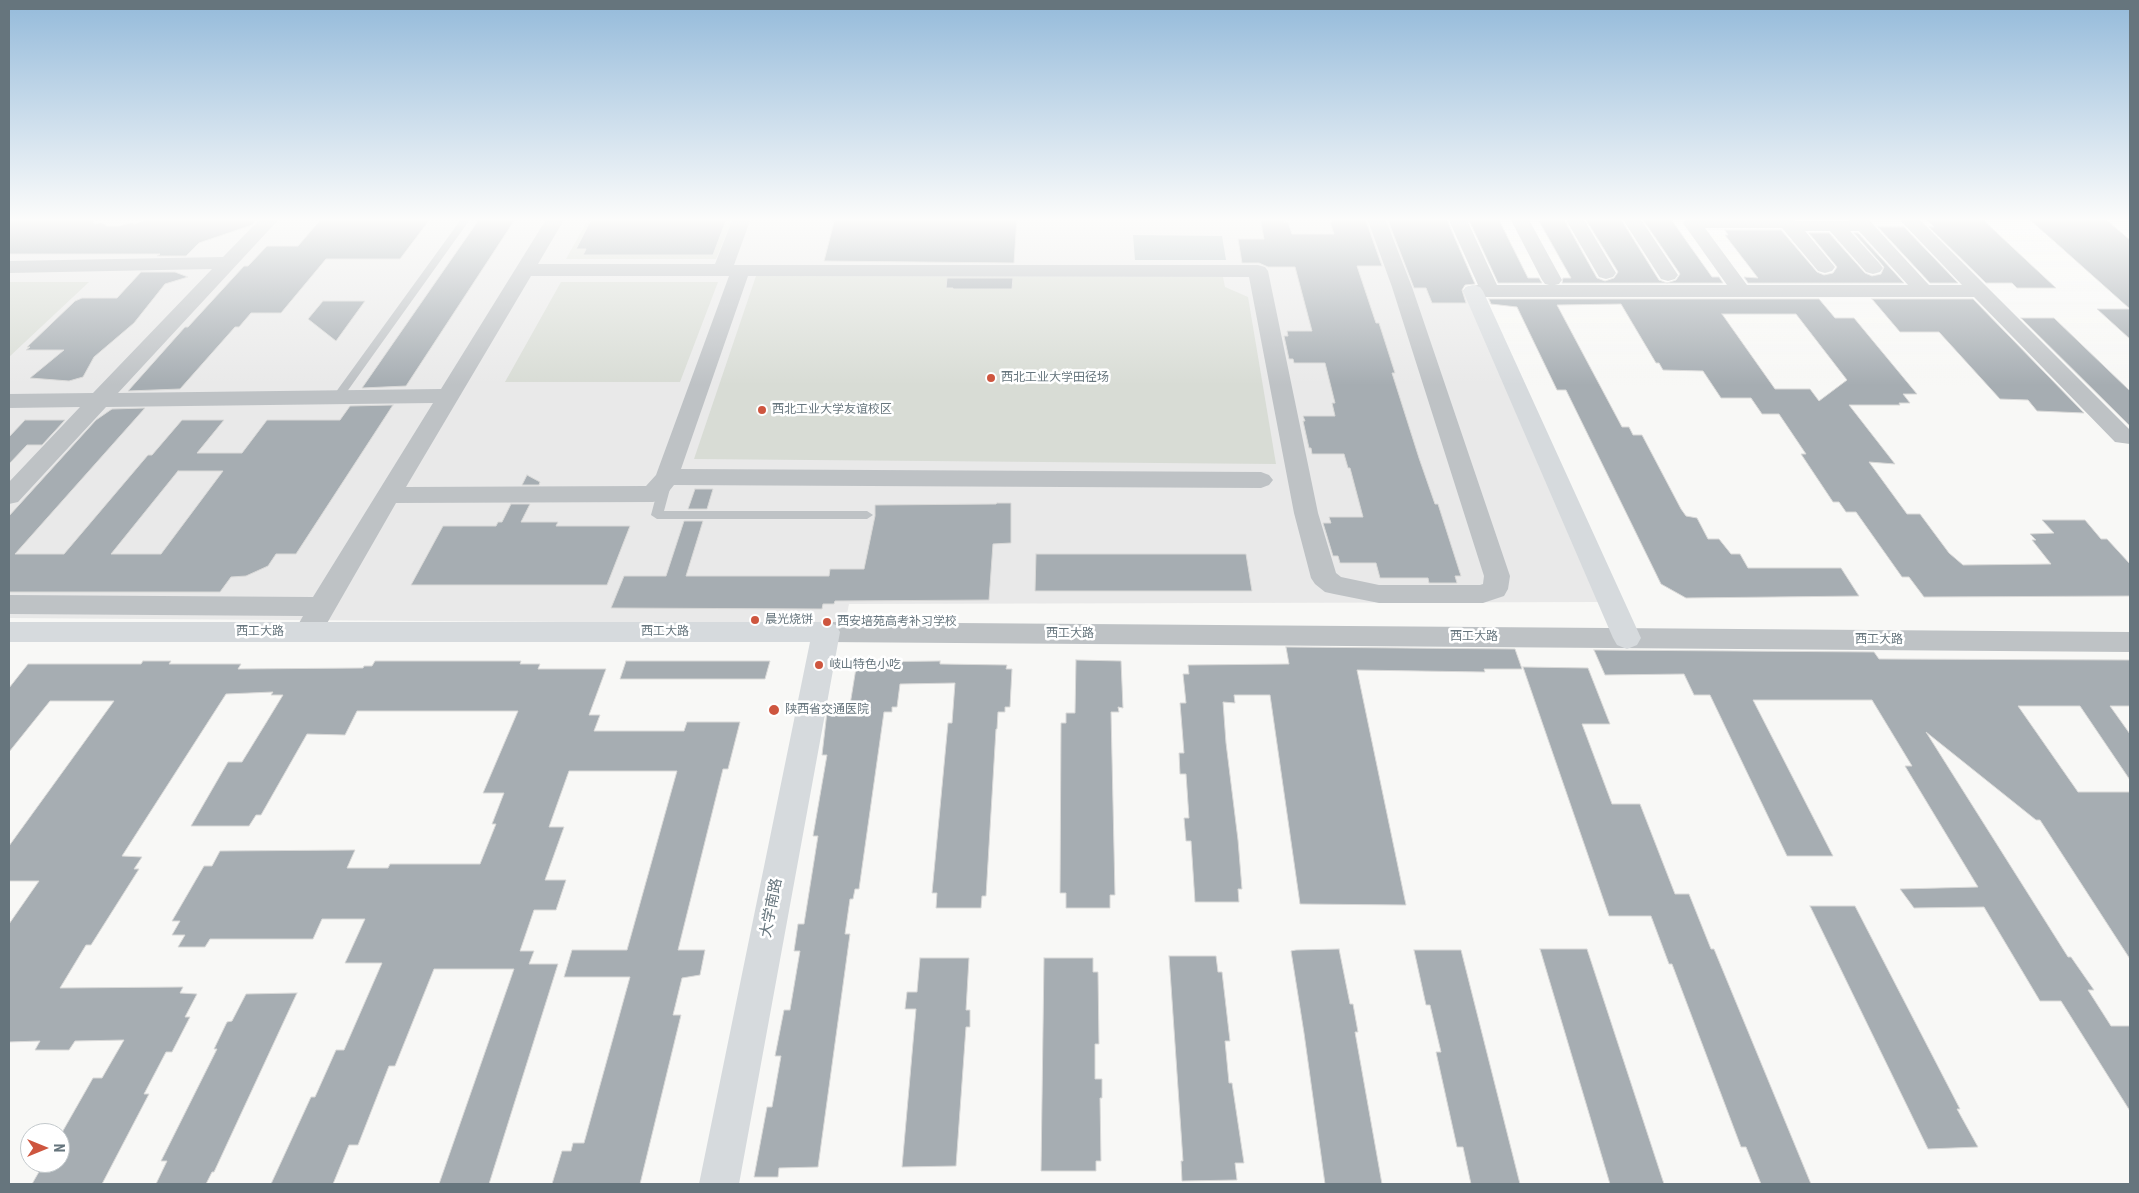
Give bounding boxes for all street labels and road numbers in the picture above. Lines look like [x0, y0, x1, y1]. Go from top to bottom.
street label: 西工大路 [236, 625, 284, 639]
street label: 西工大路 [641, 625, 689, 639]
street label: 西工大路 [1046, 627, 1094, 641]
street label: 西工大路 [1450, 630, 1498, 644]
street label: 西工大路 [1855, 633, 1903, 647]
street label: 大学南路 [757, 877, 787, 939]

